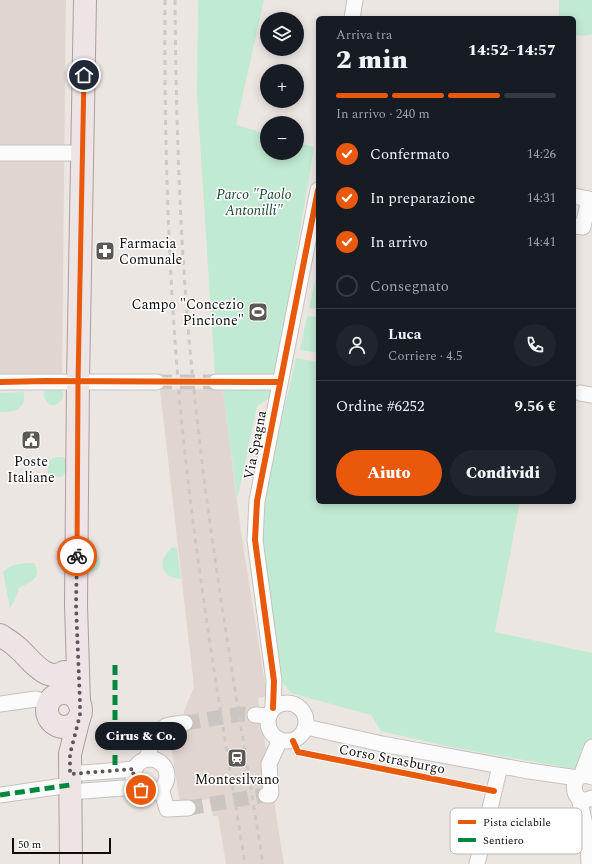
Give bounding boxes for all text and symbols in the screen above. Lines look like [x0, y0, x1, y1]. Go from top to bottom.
map controls [260, 12, 304, 160]
button: layers [260, 12, 304, 56]
text: Arriva tra [336, 25, 392, 45]
text: 14:52–14:57 [468, 39, 556, 62]
text: 2 min [336, 40, 408, 80]
pin [67, 58, 101, 92]
icon: home [73, 64, 95, 86]
button: + [260, 64, 304, 108]
text: In arrivo · 240 m [336, 104, 430, 124]
button: − [260, 116, 304, 160]
icon: check [336, 143, 358, 165]
text: Confermato [370, 143, 450, 166]
text: 14:26 [527, 144, 556, 164]
park label: Parco "Paolo Antonilli" [216, 184, 292, 221]
icon: check [336, 187, 358, 209]
text: In preparazione [370, 187, 475, 210]
text: 14:31 [527, 188, 556, 208]
icon: check [336, 231, 358, 253]
text: In arrivo [370, 231, 428, 254]
text: 14:41 [527, 232, 556, 252]
place label: Farmacia Comunale [119, 233, 183, 270]
pharmacy icon: Farmacia Comunale [94, 240, 116, 262]
text: Consegnato [370, 275, 449, 298]
place label: Campo "Concezio Pincione" [132, 294, 244, 331]
sports icon: Campo "Concezio Pincione" [247, 301, 269, 323]
text: Luca [388, 323, 422, 346]
button: person [336, 324, 378, 366]
button: phone [514, 324, 556, 366]
text: Corriere · 4.5 [388, 346, 463, 366]
text: Ordine #6252 [336, 395, 424, 418]
text: 9.56 € [515, 395, 556, 418]
street label: Via Spagna [238, 409, 272, 481]
public building icon: Poste Italiane [20, 429, 42, 451]
button: Aiuto [336, 450, 442, 496]
button: Condividi [450, 450, 556, 496]
place label: Poste Italiane [7, 451, 55, 488]
courier [57, 536, 97, 576]
icon: bike [66, 545, 88, 567]
callout: Cirus & Co. [95, 722, 187, 750]
text: Cirus & Co. [106, 726, 176, 746]
street label: Corso Strasburgo [337, 738, 447, 780]
station icon: Montesilvano [226, 747, 248, 769]
place label: Montesilvano [195, 769, 279, 790]
pin [124, 773, 158, 807]
icon: bag [130, 779, 152, 801]
legend [450, 808, 582, 854]
text: Pista ciclabile [483, 814, 551, 831]
text: Sentiero [483, 832, 524, 849]
scale bar [12, 836, 111, 855]
text: 50 m [18, 836, 41, 853]

